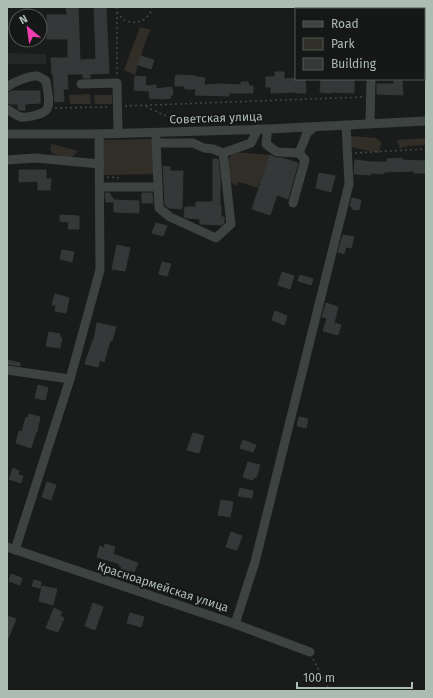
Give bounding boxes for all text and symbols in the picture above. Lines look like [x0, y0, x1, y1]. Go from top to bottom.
north arrow [8, 8, 48, 48]
legend [295, 8, 425, 80]
text: N [17, 12, 30, 27]
text: Road [331, 17, 359, 31]
text: Park [331, 37, 355, 51]
text: Building [331, 57, 377, 71]
street label: Советская улица [169, 109, 263, 127]
street label: Красноармейская улица [96, 559, 230, 615]
scale bar [297, 664, 412, 690]
text: 100 m [303, 671, 335, 685]

